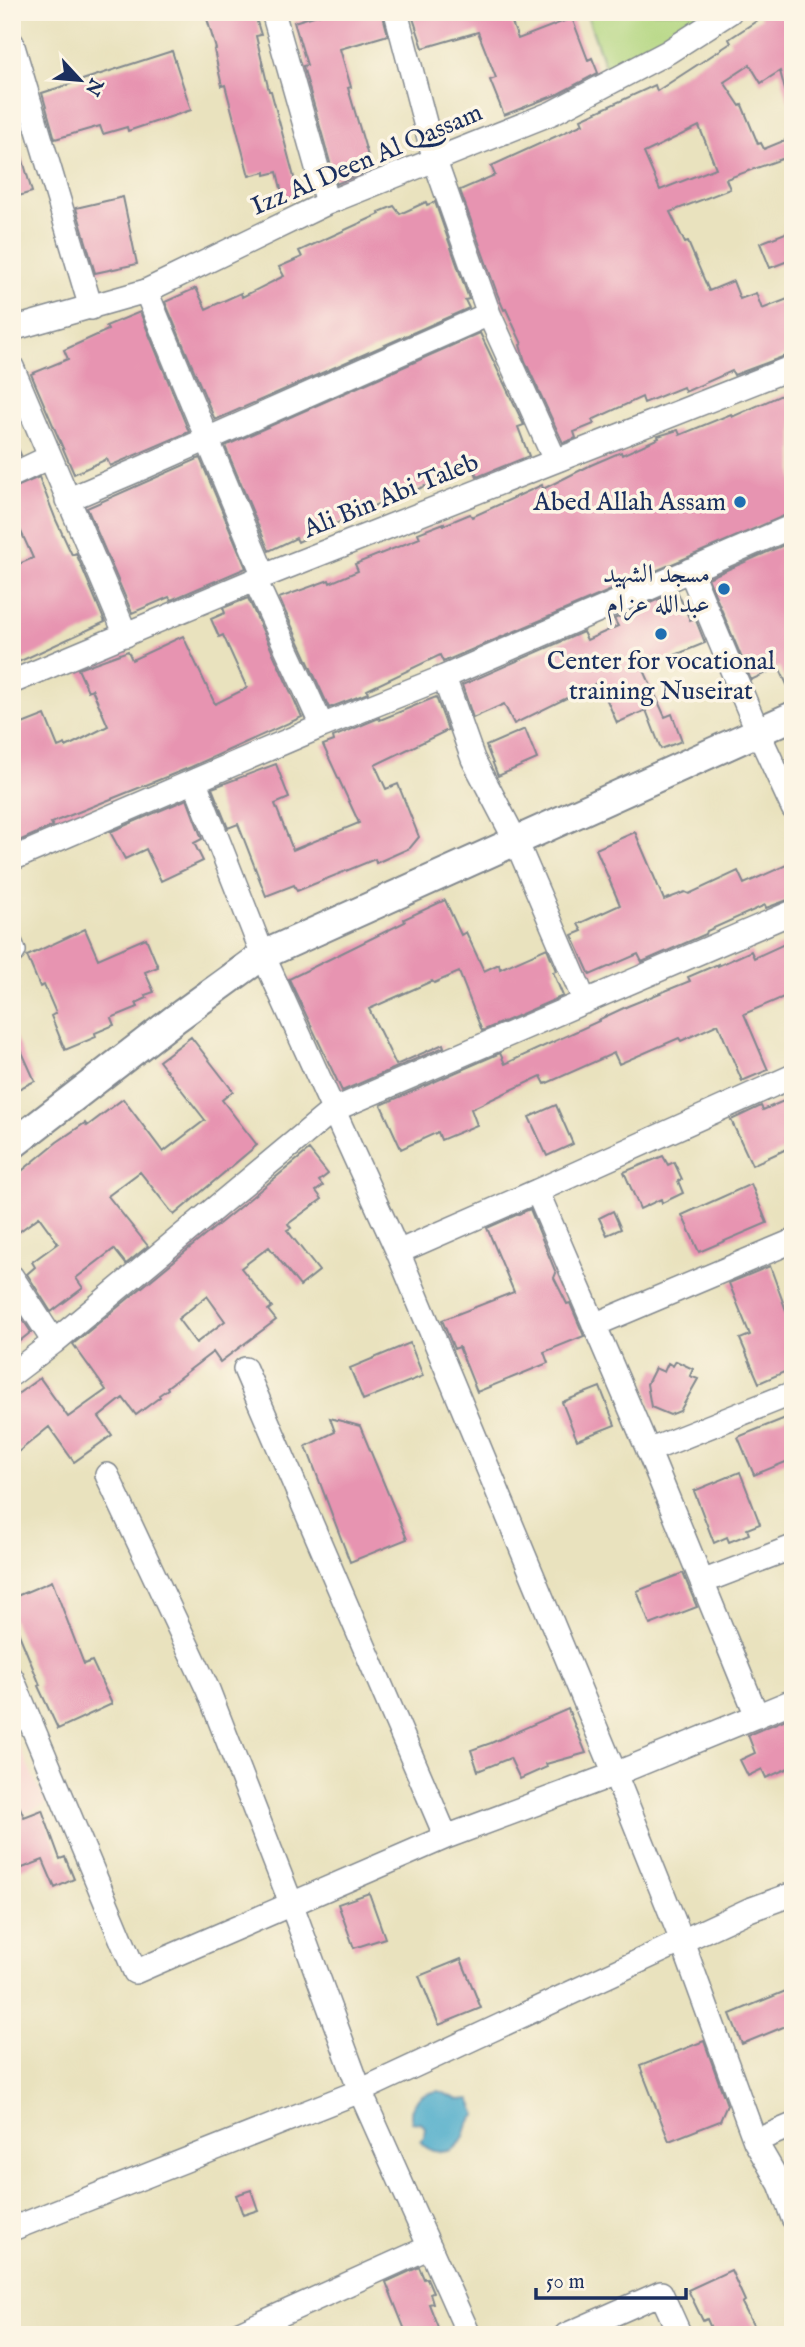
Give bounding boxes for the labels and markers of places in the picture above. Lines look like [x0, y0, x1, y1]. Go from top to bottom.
place label: Abed Allah Assam [532, 486, 726, 519]
marker: Abed Allah Assam [732, 494, 748, 510]
place label: مسجد الشهيد عبدالله عزام [603, 558, 710, 626]
marker: مسجد الشهيد عبدالله عزام [716, 581, 732, 597]
marker: Center for vocational training Nuseirat [653, 626, 669, 642]
place label: Center for vocational training Nuseirat [547, 645, 776, 708]

